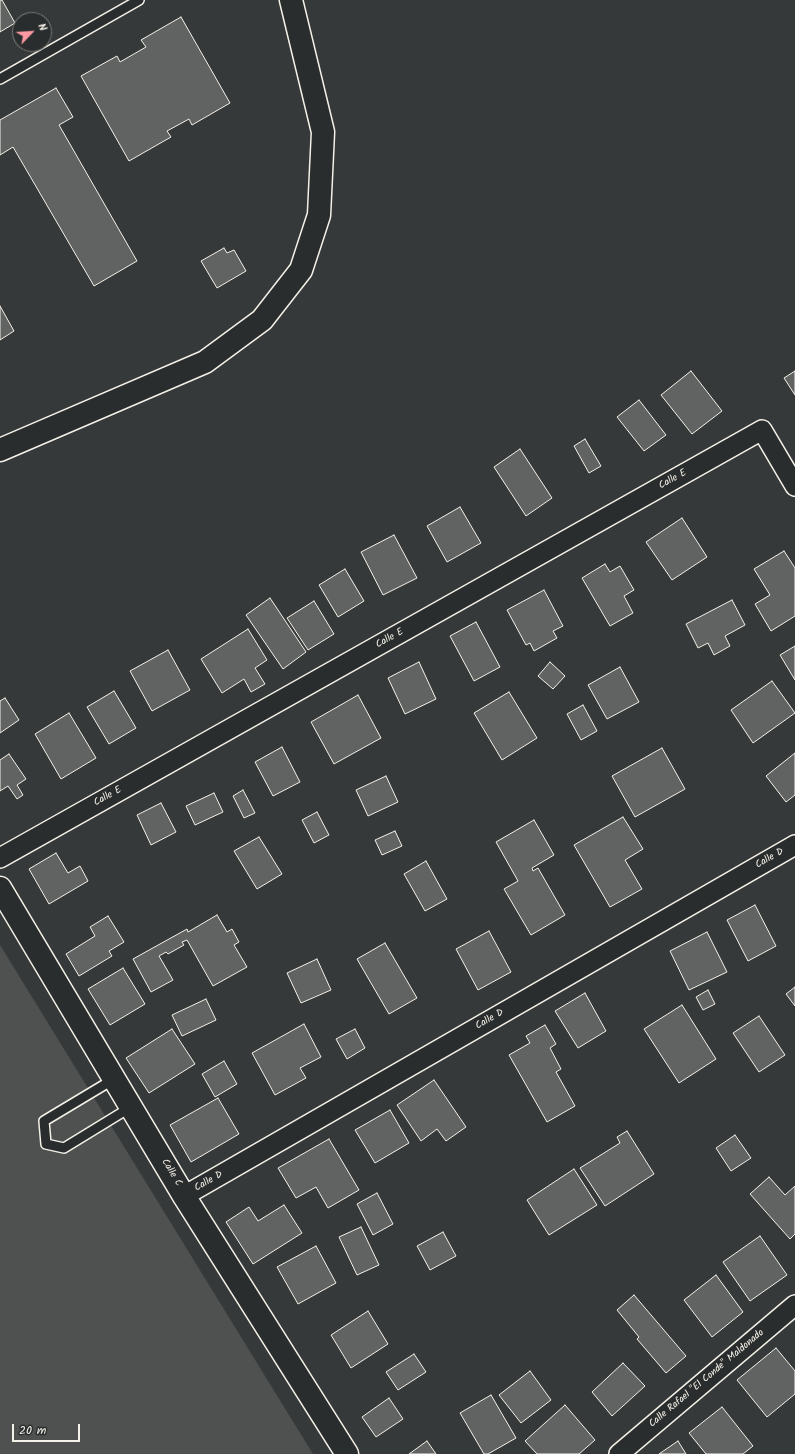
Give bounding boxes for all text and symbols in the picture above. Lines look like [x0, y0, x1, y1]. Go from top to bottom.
north arrow [12, 12, 52, 52]
text: N [32, 20, 52, 34]
street label: Calle E [657, 467, 689, 493]
street label: Calle E [374, 626, 406, 652]
street label: Calle E [92, 784, 124, 810]
street label: Calle D [754, 846, 786, 872]
street label: Calle D [474, 1007, 506, 1033]
street label: Calle C [158, 1157, 184, 1189]
street label: Calle D [193, 1169, 225, 1195]
street label: Calle Rafael "El Conde" Maldonado [647, 1327, 767, 1431]
scale bar [14, 1416, 82, 1442]
text: 20 m [19, 1421, 46, 1440]

